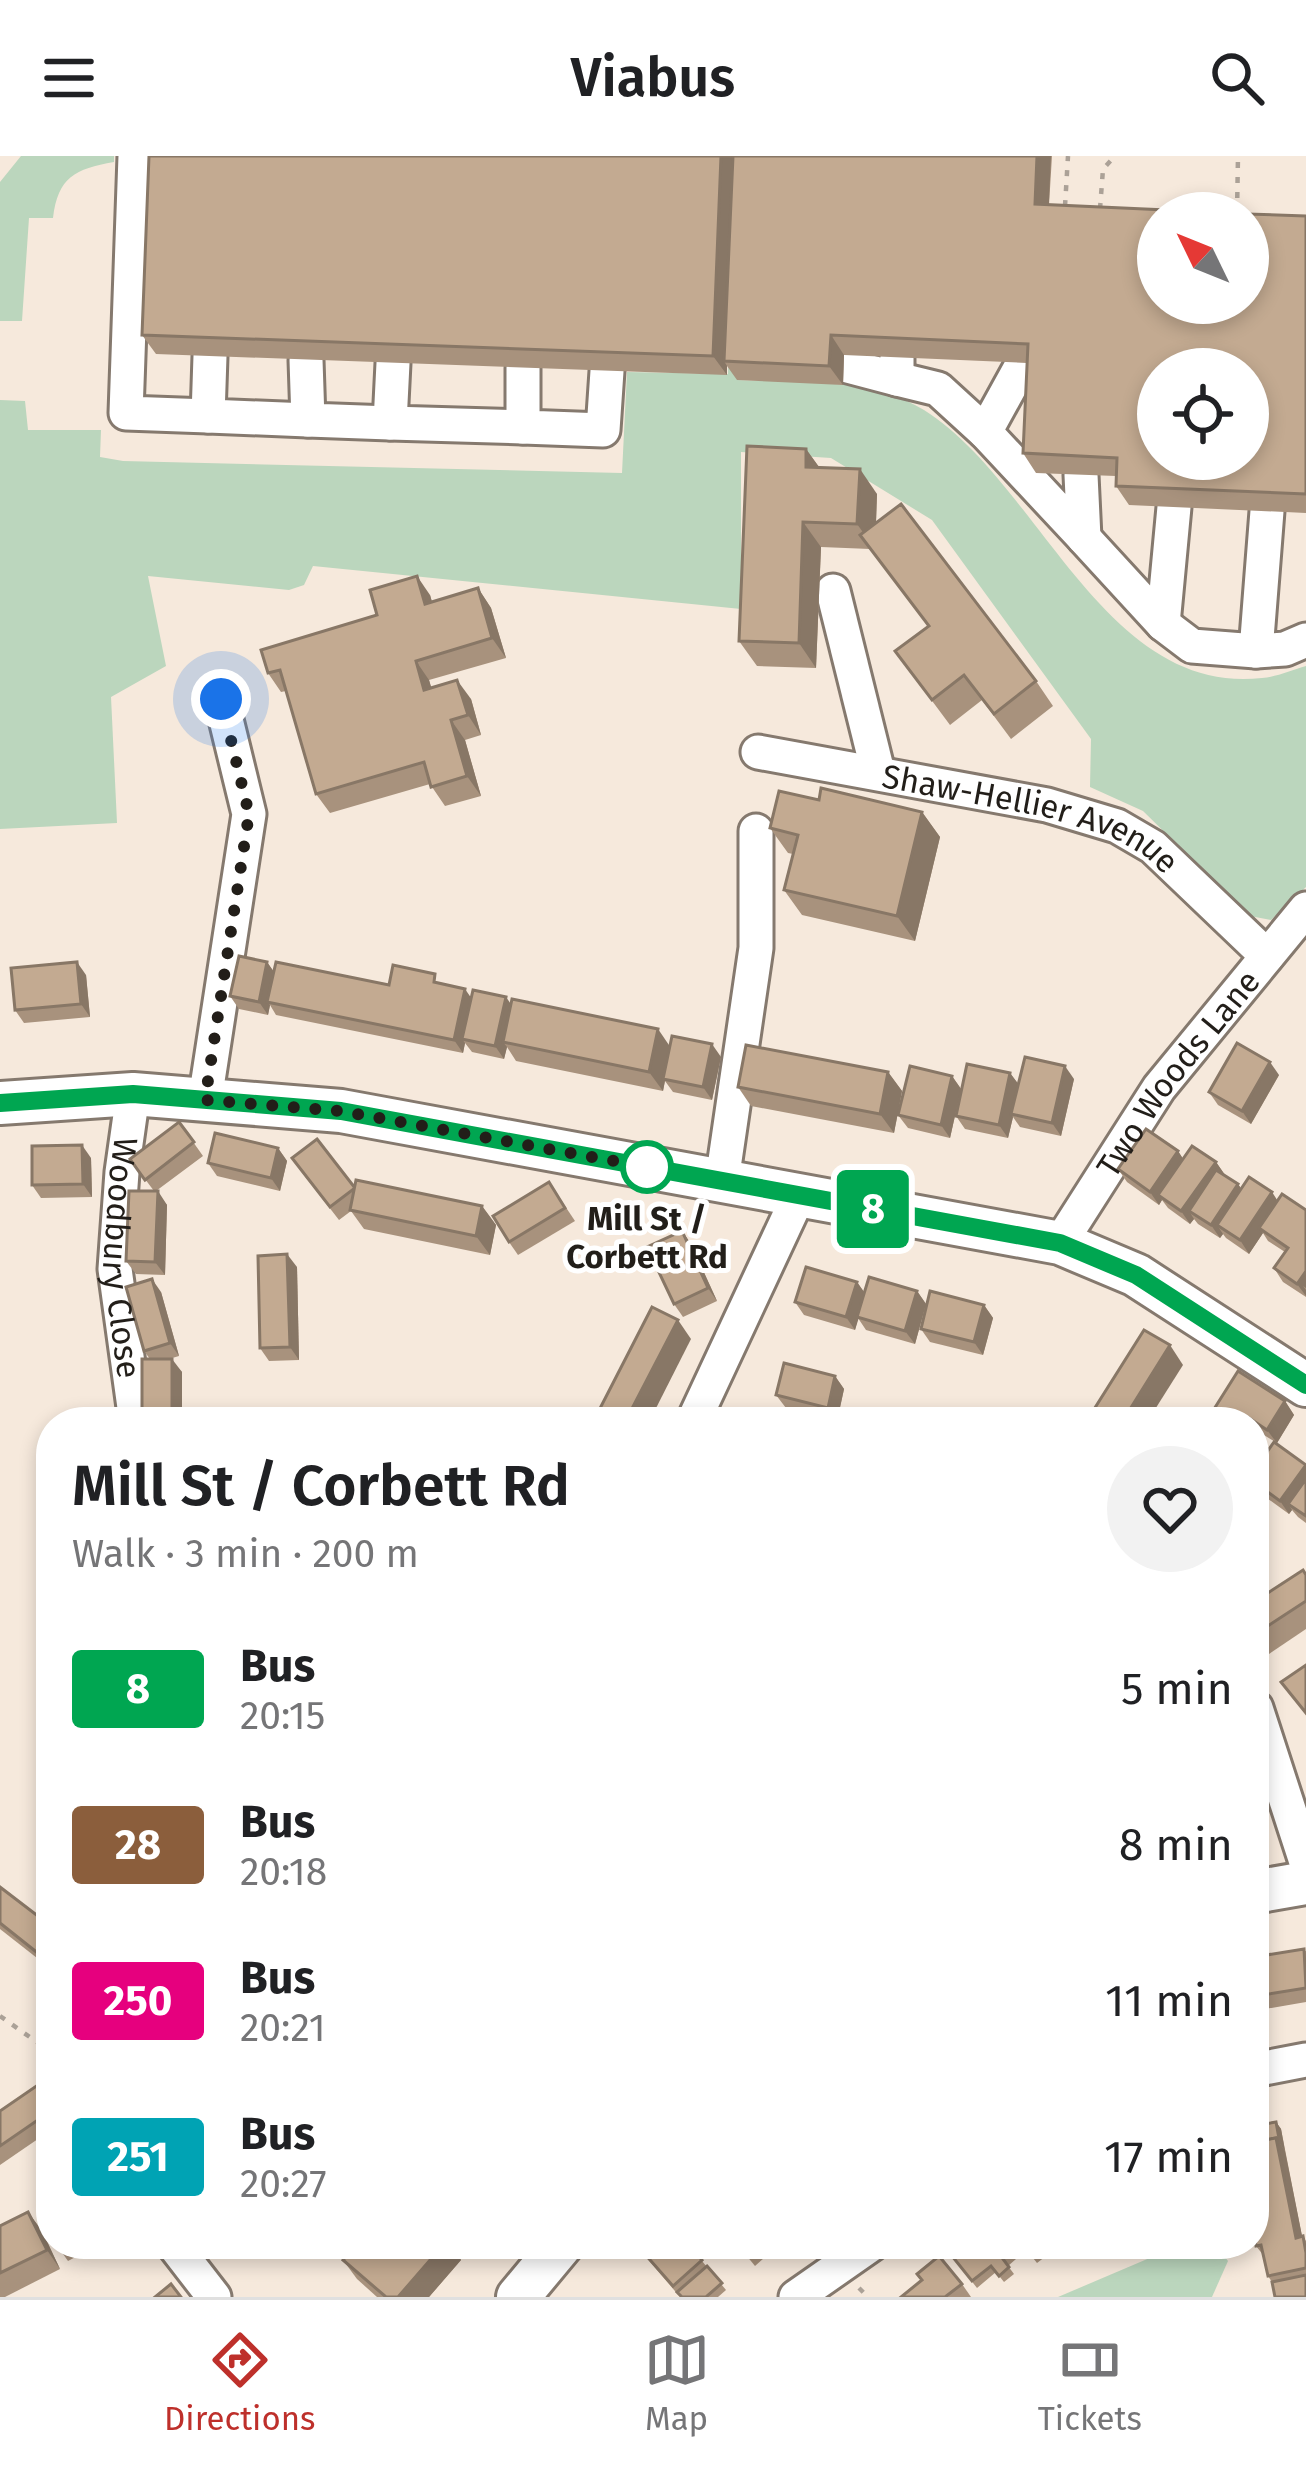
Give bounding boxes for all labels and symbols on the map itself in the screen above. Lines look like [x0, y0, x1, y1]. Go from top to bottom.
north arrow [1137, 192, 1269, 324]
your location [191, 669, 251, 729]
street label: Shaw-Hellier Avenue [879, 756, 1187, 882]
street label: Two Woods Lane [1089, 962, 1269, 1185]
street label: Woodbury Close [94, 1135, 149, 1381]
marker: Mill St / Corbett Rd [622, 1142, 672, 1192]
line badge: 8 [834, 1170, 912, 1248]
place label: Mill St / Corbett Rd [566, 1199, 728, 1277]

